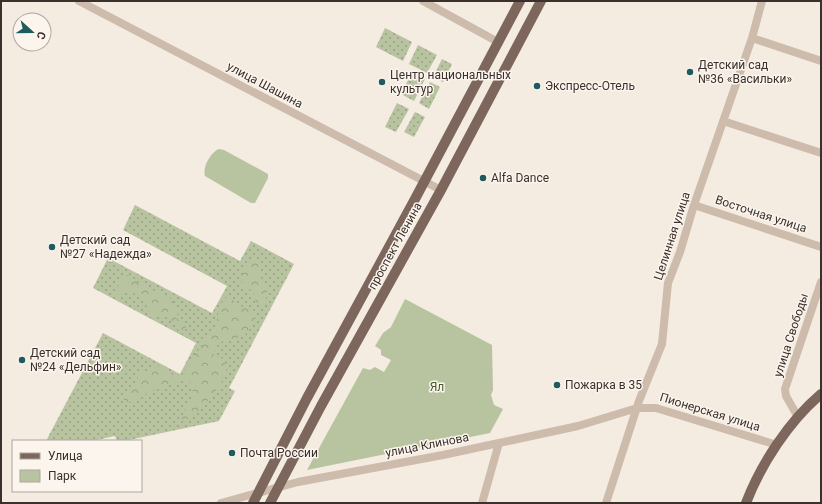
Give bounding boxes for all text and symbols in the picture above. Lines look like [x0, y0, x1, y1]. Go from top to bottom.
north arrow [12, 12, 52, 52]
text: С [34, 30, 48, 41]
place label: Детский сад №36 «Васильки» [698, 58, 793, 86]
street label: улица Шашина [225, 59, 305, 111]
marker: Детский сад №36 «Васильки» [685, 67, 695, 77]
place label: Центр национальных культур [390, 68, 511, 96]
marker: Центр национальных культур [377, 77, 387, 87]
place label: Экспресс-Отель [545, 79, 635, 93]
marker: Экспресс-Отель [532, 81, 542, 91]
place label: Alfa Dance [491, 171, 549, 185]
marker: Alfa Dance [478, 173, 488, 183]
street label: Целинная улица [651, 190, 693, 282]
street label: Восточная улица [713, 193, 809, 235]
street label: проспект Ленина [365, 200, 425, 292]
place label: Детский сад №27 «Надежда» [60, 233, 152, 261]
marker: Детский сад №27 «Надежда» [47, 242, 57, 252]
street label: улица Свободы [771, 291, 811, 379]
place label: Детский сад №24 «Дельфин» [30, 346, 122, 374]
marker: Детский сад №24 «Дельфин» [17, 355, 27, 365]
place label: Пожарка в 35 [565, 378, 642, 392]
park label: Ял [430, 380, 444, 394]
marker: Пожарка в 35 [552, 380, 562, 390]
street label: Пионерская улица [658, 390, 762, 434]
street label: улица Клинова [384, 430, 470, 460]
legend [12, 440, 142, 492]
place label: Почта России [240, 446, 318, 460]
marker: Почта России [227, 448, 237, 458]
text: Улица [48, 449, 83, 463]
text: Парк [48, 469, 77, 483]

